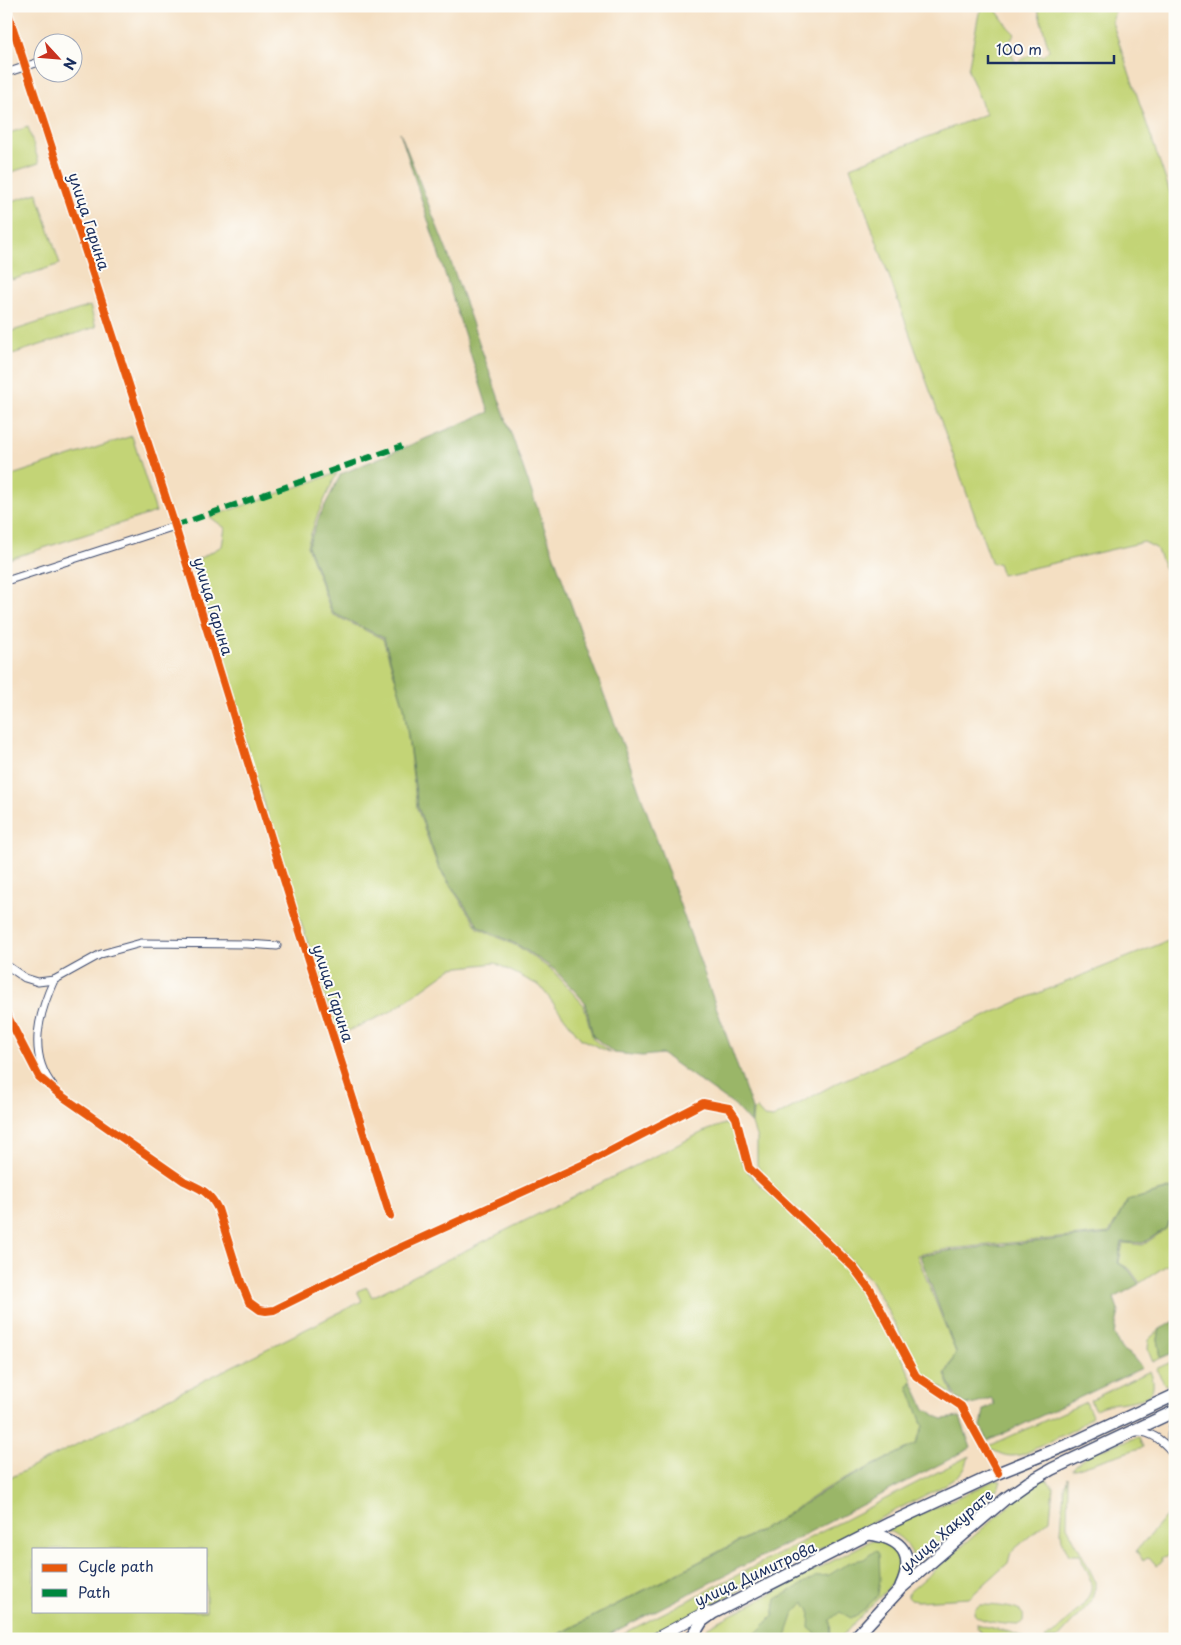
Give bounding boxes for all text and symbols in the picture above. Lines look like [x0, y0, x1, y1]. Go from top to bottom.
north arrow [32, 32, 82, 82]
scale bar [988, 32, 1115, 64]
text: 100 m [996, 37, 1042, 60]
text: N [58, 54, 82, 74]
street label: улица Гарина [63, 169, 117, 273]
street label: улица Гарина [188, 554, 240, 658]
street label: улица Гарина [307, 941, 361, 1045]
street label: улица Хакурате [894, 1483, 998, 1577]
street label: улица Димитрова [690, 1534, 820, 1611]
legend [32, 1548, 208, 1612]
text: Cycle path [78, 1554, 154, 1577]
text: Path [78, 1580, 110, 1603]

